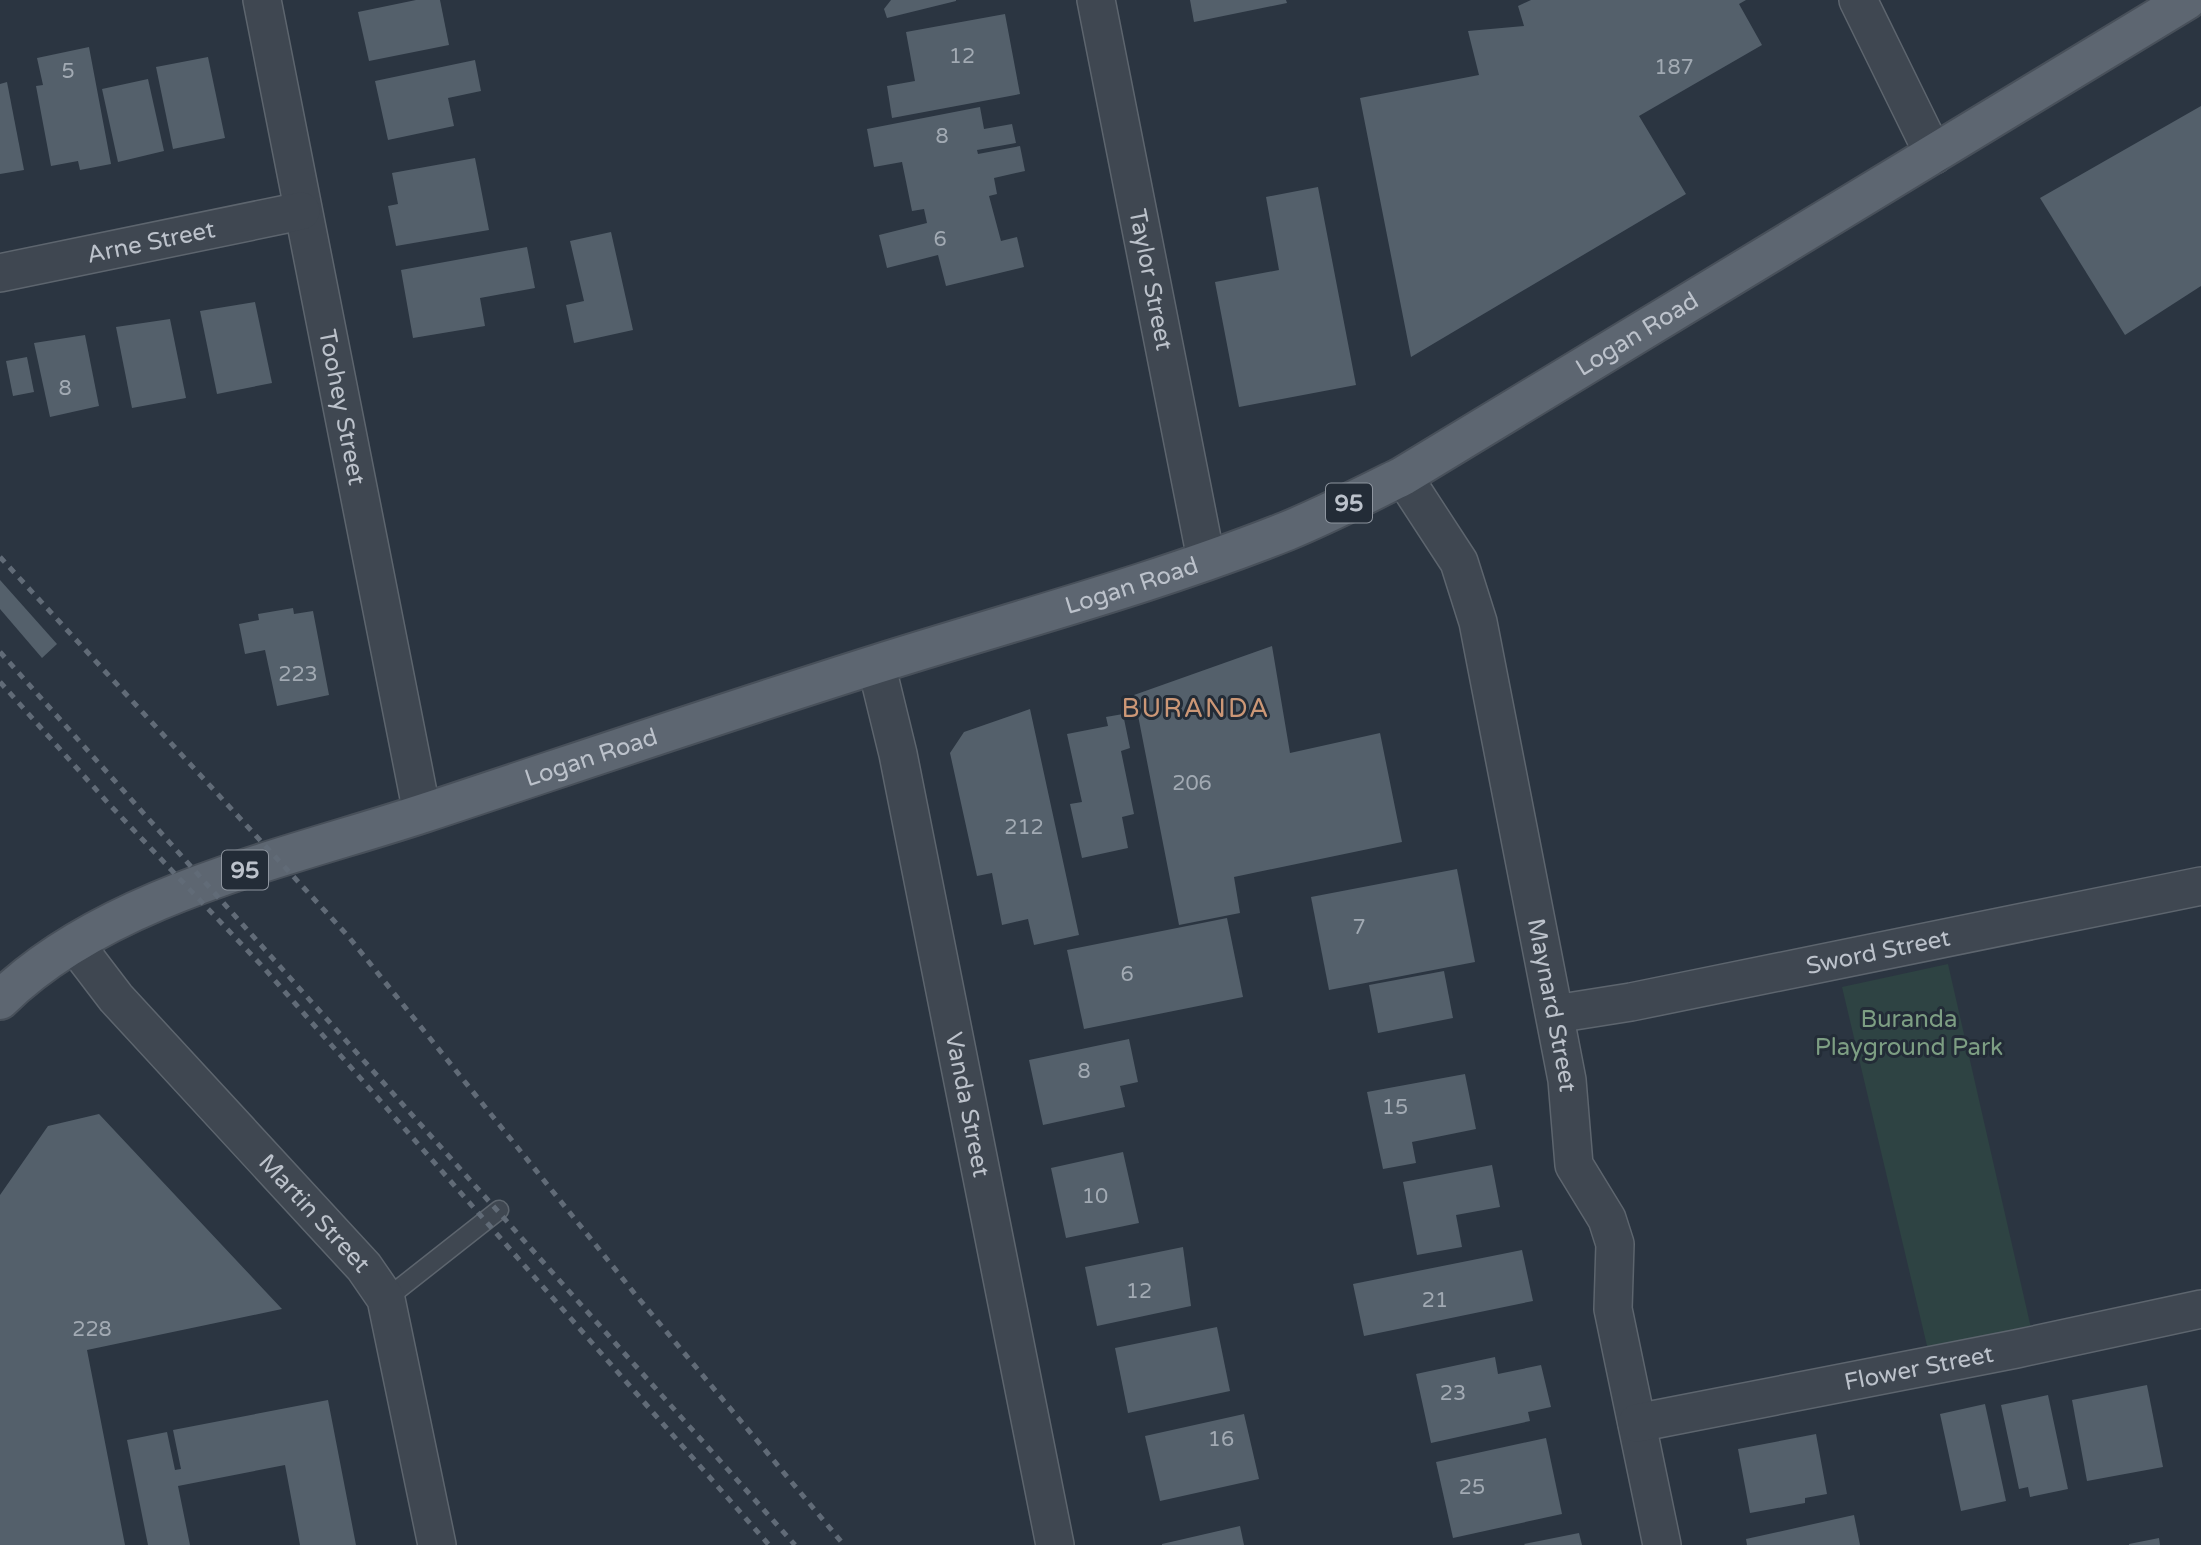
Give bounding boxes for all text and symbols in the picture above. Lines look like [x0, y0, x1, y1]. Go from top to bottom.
house number: 12 [949, 44, 975, 69]
house number: 187 [1654, 55, 1694, 80]
house number: 5 [61, 59, 75, 84]
house number: 8 [935, 124, 949, 149]
street label: Taylor Street [1122, 207, 1179, 353]
street label: Arne Street [84, 215, 218, 270]
house number: 6 [933, 227, 947, 252]
street label: Logan Road [1571, 286, 1704, 383]
street label: Toohey Street [312, 327, 371, 488]
house number: 8 [58, 376, 72, 401]
road number: 95 [1326, 484, 1372, 523]
street label: Logan Road [1061, 551, 1202, 621]
house number: 223 [278, 662, 318, 687]
district label: BURANDA [1121, 693, 1271, 724]
street label: Logan Road [521, 722, 661, 793]
house number: 206 [1172, 771, 1212, 796]
house number: 212 [1004, 815, 1044, 840]
road number: 95 [222, 850, 268, 890]
house number: 7 [1352, 915, 1366, 940]
street label: Maynard Street [1521, 916, 1582, 1093]
street label: Sword Street [1803, 923, 1953, 981]
house number: 6 [1120, 962, 1134, 987]
park label: Buranda Playground Park [1815, 1005, 2003, 1062]
street label: Vanda Street [939, 1030, 996, 1180]
house number: 8 [1077, 1059, 1091, 1084]
house number: 15 [1382, 1095, 1408, 1120]
street label: Martin Street [252, 1148, 376, 1279]
house number: 10 [1082, 1184, 1108, 1209]
house number: 12 [1126, 1279, 1152, 1304]
house number: 21 [1422, 1288, 1448, 1313]
house number: 228 [72, 1317, 112, 1342]
street label: Flower Street [1842, 1340, 1996, 1397]
house number: 23 [1440, 1381, 1466, 1406]
house number: 16 [1208, 1427, 1234, 1452]
house number: 25 [1459, 1475, 1485, 1500]

